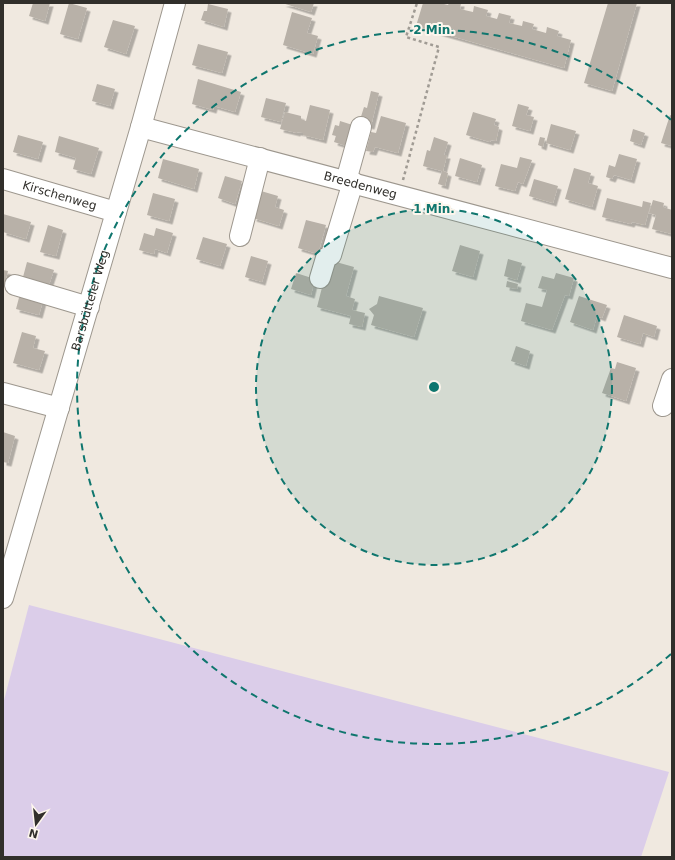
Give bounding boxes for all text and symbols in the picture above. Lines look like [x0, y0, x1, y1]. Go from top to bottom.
text: 2 Min. [413, 23, 455, 37]
street label: Breedenweg [322, 169, 399, 202]
street label: Kirschenweg [21, 178, 98, 213]
text: 1 Min. [413, 202, 455, 216]
street label: Barsbütteler Weg [69, 248, 112, 353]
centre of rings [427, 380, 441, 394]
north arrow [16, 804, 56, 844]
text: N [27, 826, 40, 841]

